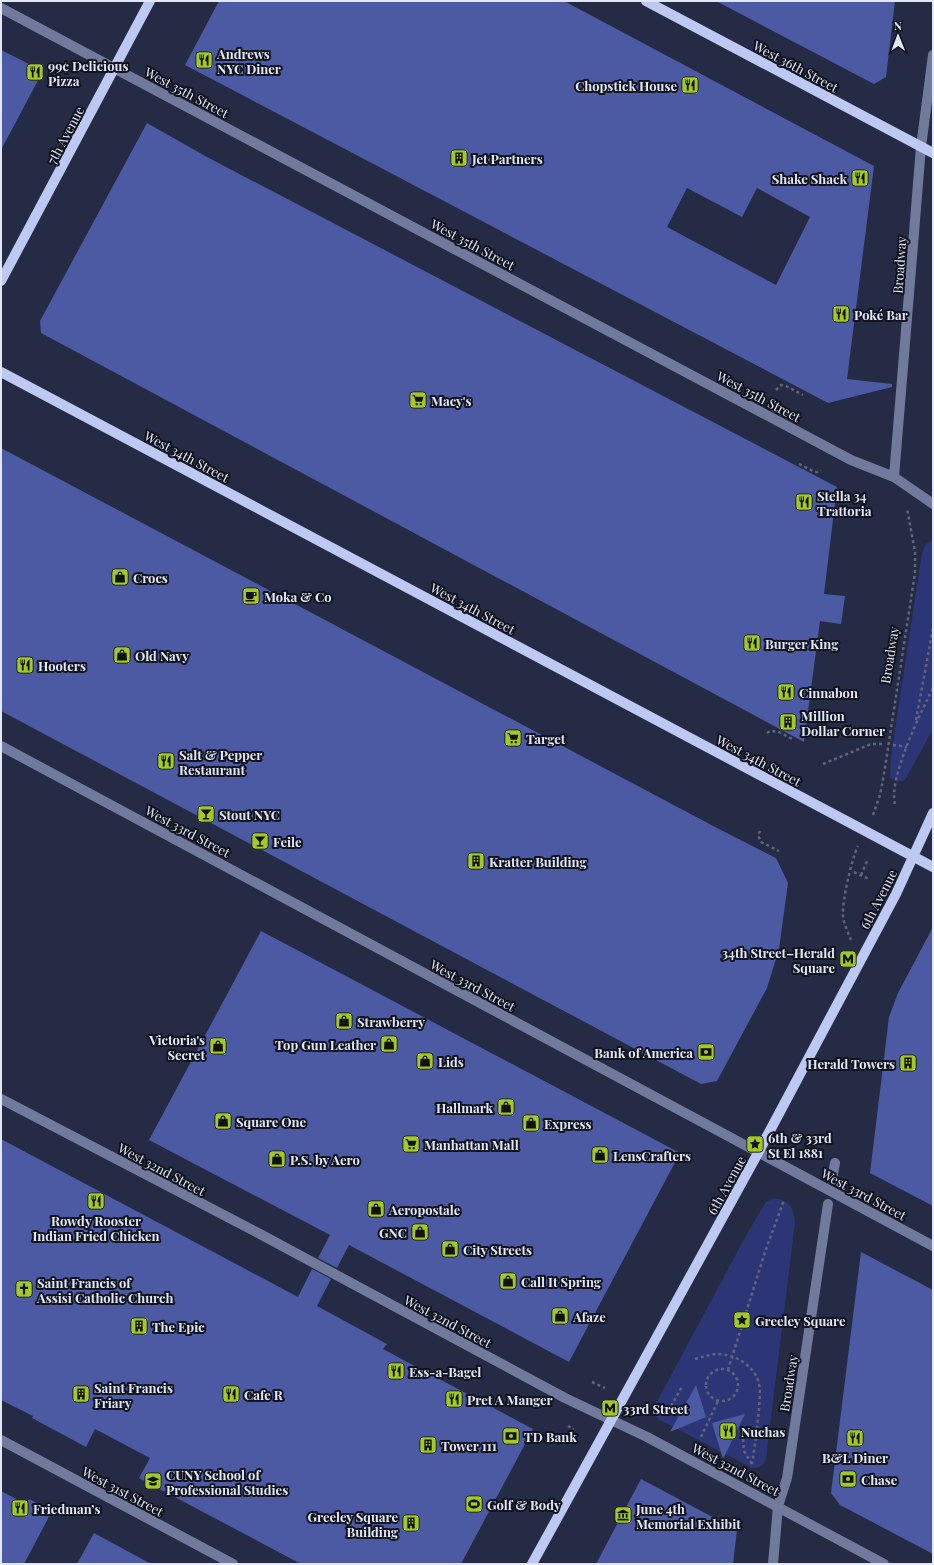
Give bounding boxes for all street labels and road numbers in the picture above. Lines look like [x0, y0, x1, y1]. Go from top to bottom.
street label: West 36th Street [750, 36, 842, 96]
street label: West 35th Street [141, 62, 232, 121]
street label: 7th Avenue [43, 103, 88, 167]
street label: West 35th Street [427, 214, 518, 273]
street label: Broadway [889, 235, 910, 294]
street label: West 35th Street [713, 366, 804, 425]
street label: West 34th Street [141, 426, 233, 486]
street label: West 34th Street [427, 578, 519, 638]
street label: Broadway [876, 625, 902, 685]
street label: West 34th Street [713, 730, 805, 790]
street label: West 33rd Street [142, 801, 234, 861]
street label: 6th Avenue [856, 866, 900, 932]
street label: West 33rd Street [427, 955, 519, 1015]
street label: West 32nd Street [115, 1138, 209, 1199]
street label: 6th Avenue [703, 1152, 749, 1217]
street label: West 33rd Street [818, 1164, 910, 1224]
street label: West 32nd Street [401, 1290, 495, 1351]
street label: Broadway [775, 1353, 801, 1413]
street label: West 32nd Street [689, 1438, 783, 1499]
street label: West 31st Street [78, 1462, 167, 1520]

